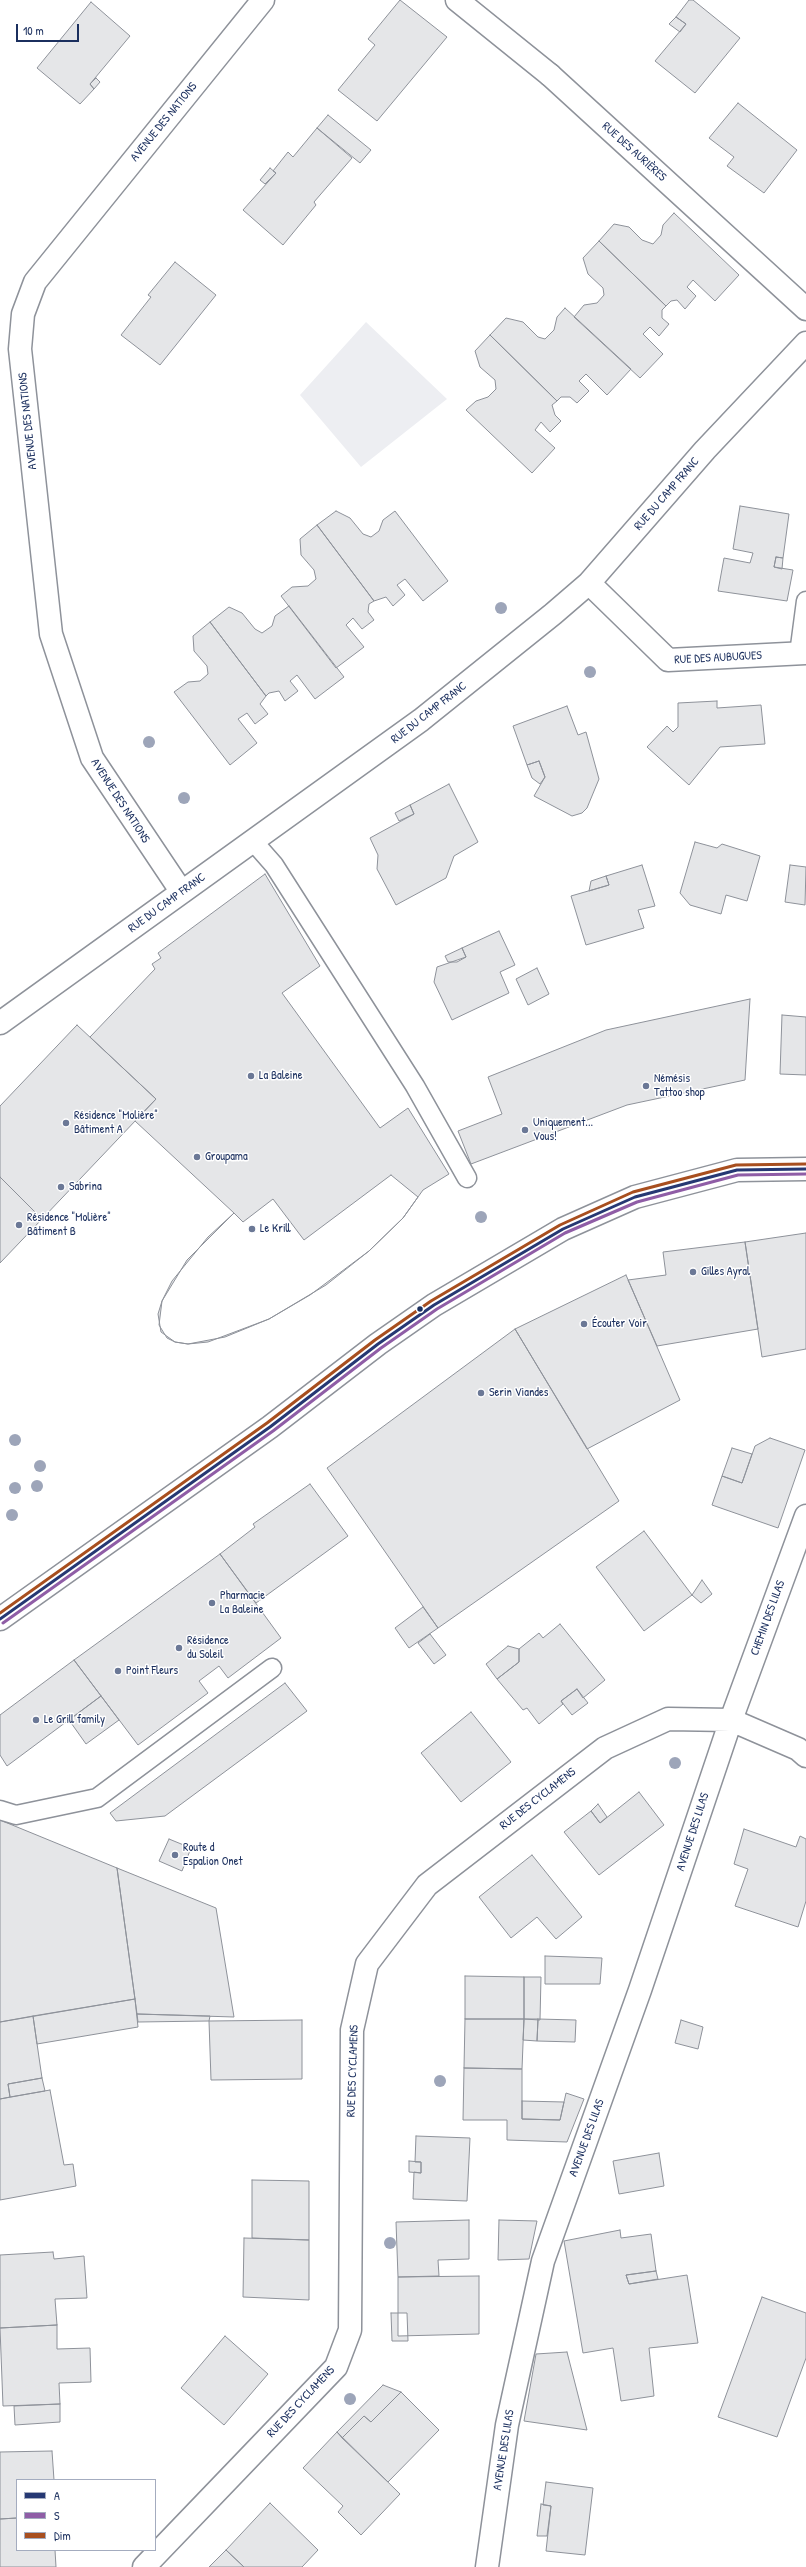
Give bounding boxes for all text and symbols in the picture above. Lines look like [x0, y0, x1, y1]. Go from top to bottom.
scale bar [18, 16, 81, 42]
text: 10 m [23, 22, 44, 39]
street label: AVENUE DES NATIONS [128, 80, 200, 164]
street label: RUE DES AURIÈRES [599, 119, 669, 185]
street label: AVENUE DES NATIONS [16, 372, 40, 470]
street label: RUE DU CAMP FRANC [631, 455, 703, 533]
street label: RUE DES AUBUGUES [674, 649, 762, 667]
street label: RUE DU CAMP FRANC [388, 679, 470, 747]
street label: AVENUE DES NATIONS [87, 756, 153, 846]
street label: RUE DU CAMP FRANC [126, 870, 208, 936]
place label: La Baleine [259, 1069, 303, 1083]
marker: La Baleine [246, 1071, 256, 1081]
place label: Némésis Tattoo shop [654, 1072, 705, 1100]
marker: Némésis Tattoo shop [641, 1081, 651, 1091]
place label: Résidence "Molière" Bâtiment A [74, 1109, 158, 1137]
place label: Uniquement... Vous! [533, 1116, 593, 1144]
marker: Résidence "Molière" Bâtiment A [61, 1118, 71, 1128]
marker: Uniquement... Vous! [520, 1125, 530, 1135]
place label: Groupama [205, 1150, 248, 1164]
marker: Groupama [192, 1152, 202, 1162]
place label: Sabrina [69, 1180, 102, 1194]
marker: Sabrina [56, 1182, 66, 1192]
place label: Résidence "Molière" Bâtiment B [27, 1211, 111, 1239]
marker: Résidence "Molière" Bâtiment B [14, 1220, 24, 1230]
place label: Le Krill [260, 1222, 291, 1236]
marker: Le Krill [247, 1224, 257, 1234]
place label: Gilles Ayral [701, 1265, 750, 1279]
marker: Gilles Ayral [688, 1267, 698, 1277]
unlabelled marker [415, 1304, 425, 1314]
place label: Écouter Voir [592, 1317, 647, 1331]
marker: Écouter Voir [579, 1319, 589, 1329]
place label: Serin Viandes [489, 1386, 548, 1400]
marker: Serin Viandes [476, 1388, 486, 1398]
street label: CHEMIN DES LILAS [748, 1578, 788, 1658]
place label: Pharmacie La Baleine [220, 1589, 265, 1617]
marker: Pharmacie La Baleine [207, 1598, 217, 1608]
place label: Résidence du Soleil [187, 1634, 229, 1662]
marker: Résidence du Soleil [174, 1643, 184, 1653]
place label: Point Fleurs [126, 1664, 178, 1678]
marker: Point Fleurs [113, 1666, 123, 1676]
place label: Le Grill family [44, 1713, 105, 1727]
marker: Le Grill family [31, 1715, 41, 1725]
street label: RUE DES CYCLAMENS [497, 1765, 579, 1833]
street label: AVENUE DES LILAS [674, 1791, 712, 1873]
place label: Route d Espalion Onet [183, 1841, 243, 1869]
marker: Route d Espalion Onet [170, 1850, 180, 1860]
street label: RUE DES CYCLAMENS [344, 2025, 362, 2117]
street label: AVENUE DES LILAS [566, 2097, 608, 2179]
street label: RUE DES CYCLAMENS [264, 2363, 338, 2441]
street label: AVENUE DES LILAS [491, 2409, 517, 2491]
legend [16, 2479, 156, 2551]
text: A [54, 2487, 60, 2504]
text: S [54, 2507, 60, 2524]
text: Dim [54, 2527, 71, 2544]

